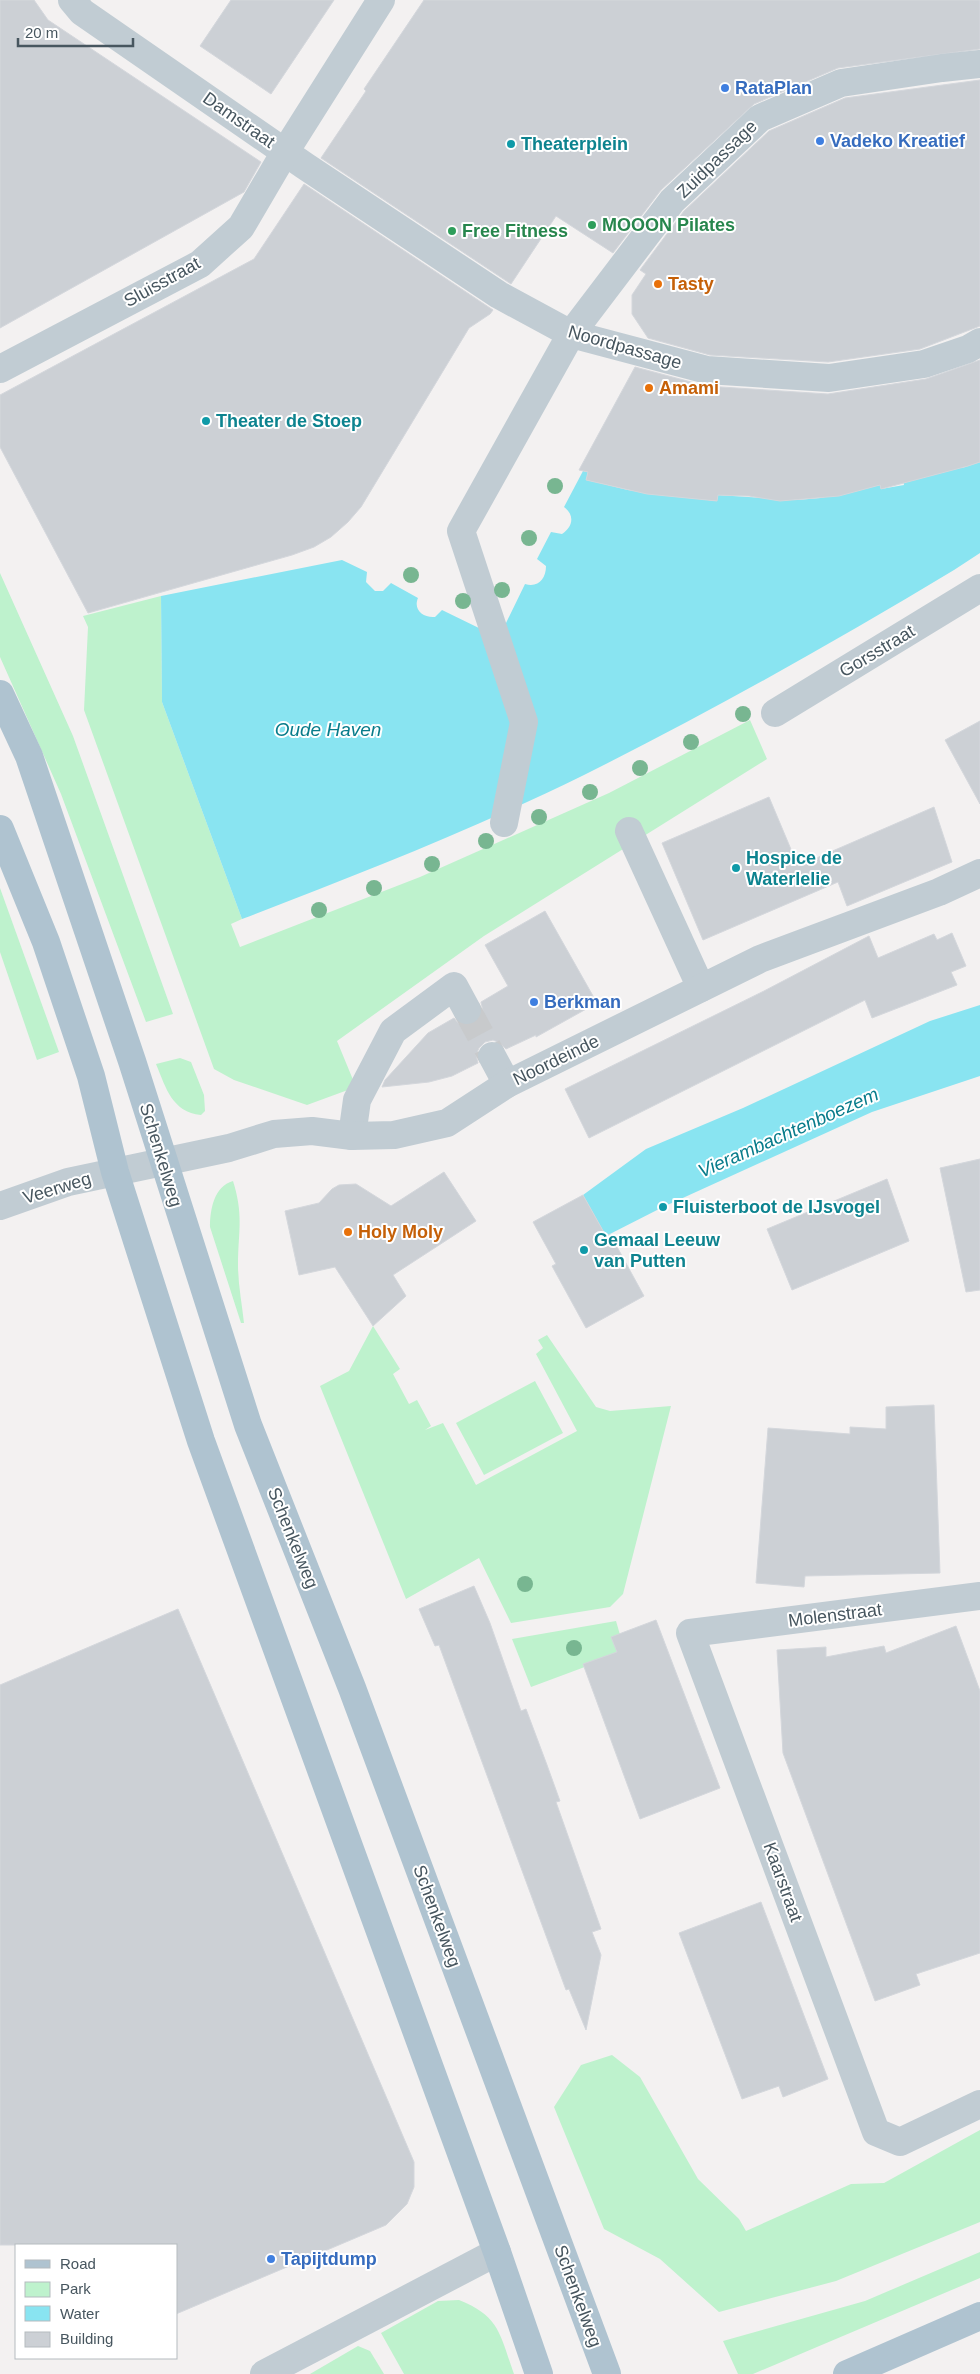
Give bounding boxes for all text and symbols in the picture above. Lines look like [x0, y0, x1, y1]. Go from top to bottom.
scale bar [18, 15, 132, 47]
text: 20 m [25, 24, 58, 41]
place label: RataPlan [735, 78, 812, 98]
marker: RataPlan [719, 82, 731, 94]
street label: Damstraat [199, 88, 279, 152]
street label: Zuidpassage [673, 116, 761, 202]
place label: Vadeko Kreatief [830, 131, 966, 151]
place label: Theaterplein [521, 134, 628, 154]
marker: Vadeko Kreatief [814, 135, 826, 147]
marker: Theaterplein [505, 138, 517, 150]
place label: MOOON Pilates [602, 215, 735, 235]
marker: MOOON Pilates [586, 219, 598, 231]
place label: Free Fitness [462, 221, 568, 241]
marker: Free Fitness [446, 225, 458, 237]
street label: Sluisstraat [120, 253, 204, 311]
place label: Tasty [668, 274, 714, 294]
marker: Tasty [652, 278, 664, 290]
street label: Noordpassage [566, 321, 684, 373]
place label: Amami [659, 378, 719, 398]
marker: Amami [643, 382, 655, 394]
place label: Theater de Stoep [216, 411, 362, 431]
marker: Theater de Stoep [200, 415, 212, 427]
street label: Gorsstraat [836, 621, 918, 681]
water label: Oude Haven [275, 719, 381, 740]
place label: Hospice de Waterlelie [746, 848, 842, 889]
marker: Hospice de Waterlelie [730, 862, 742, 874]
place label: Berkman [544, 992, 621, 1012]
marker: Berkman [528, 996, 540, 1008]
street label: Noordeinde [510, 1031, 602, 1089]
water label: Vierambachtenboezem [695, 1083, 882, 1182]
street label: Schenkelweg [136, 1101, 186, 1209]
street label: Veerweg [21, 1168, 93, 1208]
place label: Fluisterboot de IJsvogel [673, 1197, 880, 1217]
marker: Fluisterboot de IJsvogel [657, 1201, 669, 1213]
place label: Holy Moly [358, 1222, 443, 1242]
marker: Holy Moly [342, 1226, 354, 1238]
place label: Gemaal Leeuw van Putten [594, 1230, 721, 1271]
marker: Gemaal Leeuw van Putten [578, 1244, 590, 1256]
street label: Schenkelweg [264, 1485, 322, 1591]
street label: Molenstraat [787, 1599, 883, 1631]
street label: Kaarstraat [759, 1840, 807, 1924]
street label: Schenkelweg [409, 1862, 465, 1970]
street label: Schenkelweg [550, 2242, 606, 2350]
legend [15, 2244, 178, 2359]
place label: Tapijtdump [281, 2249, 377, 2269]
marker: Tapijtdump [265, 2253, 277, 2265]
text: Road [60, 2255, 96, 2272]
text: Park [60, 2280, 91, 2297]
text: Water [60, 2305, 99, 2322]
text: Building [60, 2330, 113, 2347]

